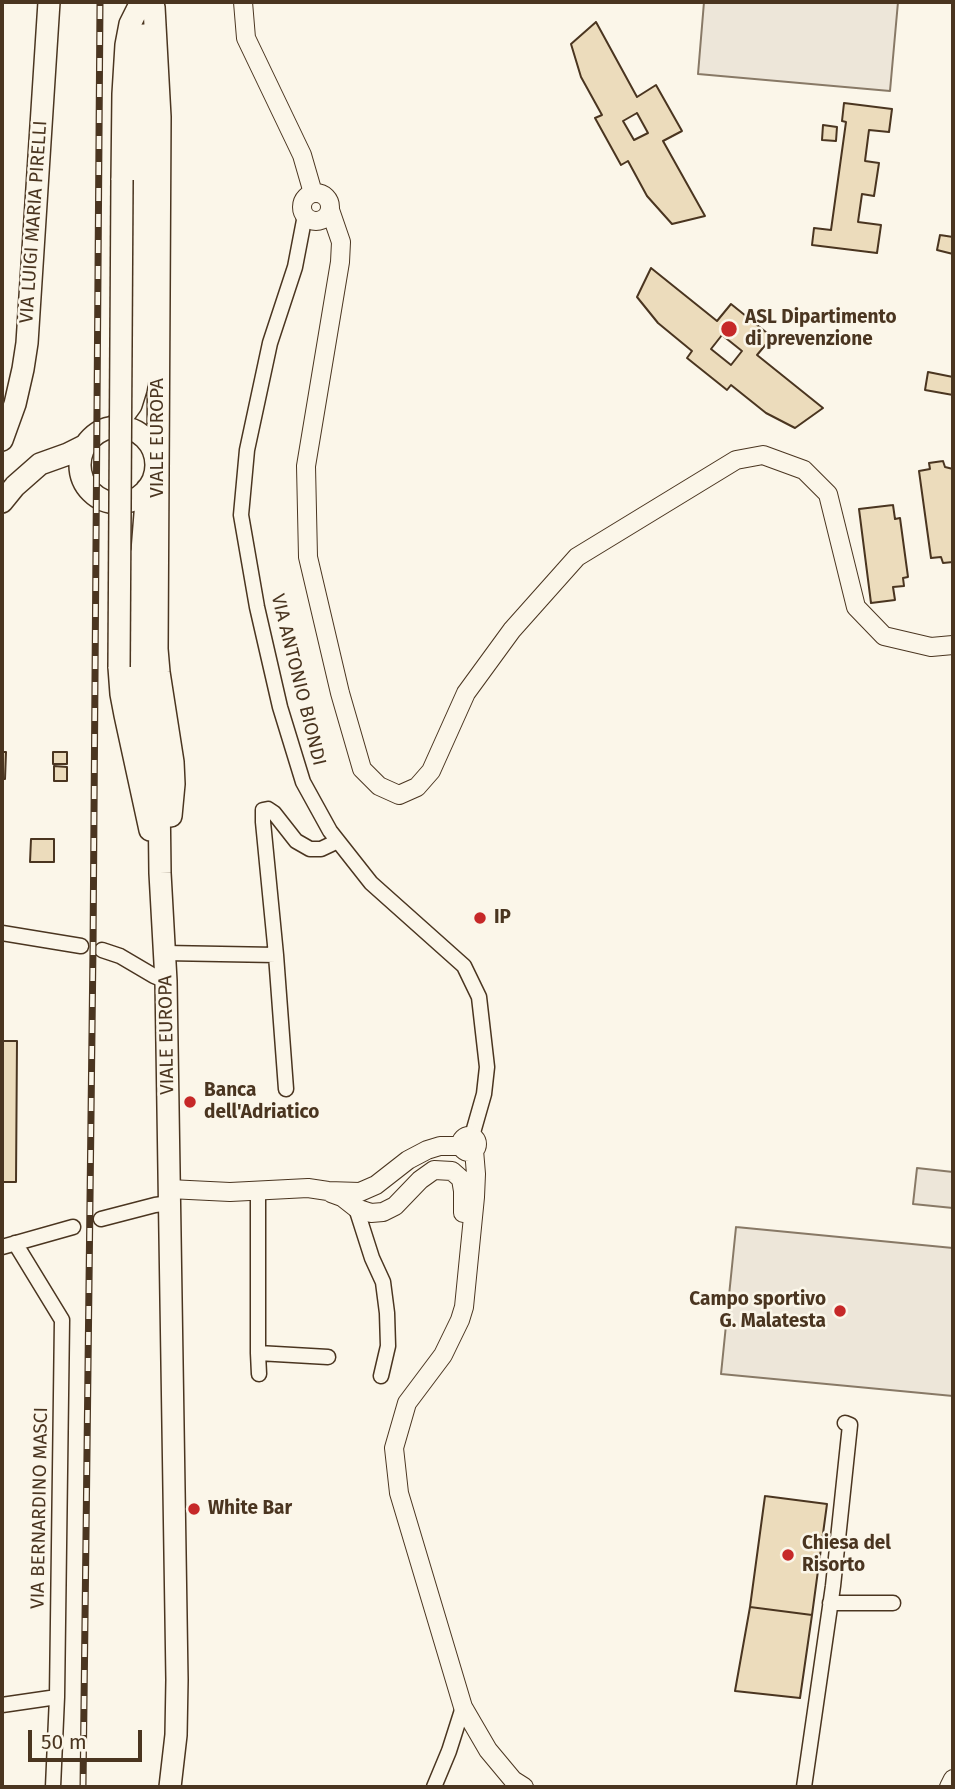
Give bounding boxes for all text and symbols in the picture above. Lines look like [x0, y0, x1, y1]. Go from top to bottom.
street label: VIA LUIGI MARIA PIRELLI [16, 120, 52, 324]
place label: ASL Dipartimento di prevenzione [745, 307, 897, 351]
marker: ASL Dipartimento di prevenzione [719, 319, 739, 339]
street label: VIALE EUROPA [147, 378, 169, 498]
street label: VIA ANTONIO BIONDI [266, 592, 330, 768]
place label: IP [494, 907, 511, 929]
marker: IP [472, 910, 488, 926]
street label: VIALE EUROPA [155, 975, 179, 1095]
place label: Banca dell'Adriatico [204, 1080, 319, 1124]
marker: Banca dell'Adriatico [182, 1094, 198, 1110]
place label: Campo sportivo G. Malatesta [689, 1289, 826, 1333]
marker: Campo sportivo G. Malatesta [832, 1303, 848, 1319]
street label: VIA BERNARDINO MASCI [27, 1407, 53, 1609]
place label: White Bar [208, 1498, 292, 1520]
marker: White Bar [186, 1501, 202, 1517]
place label: Chiesa del Risorto [802, 1533, 891, 1577]
marker: Chiesa del Risorto [780, 1547, 796, 1563]
scale bar [32, 1716, 145, 1760]
text: 50 m [41, 1729, 87, 1755]

